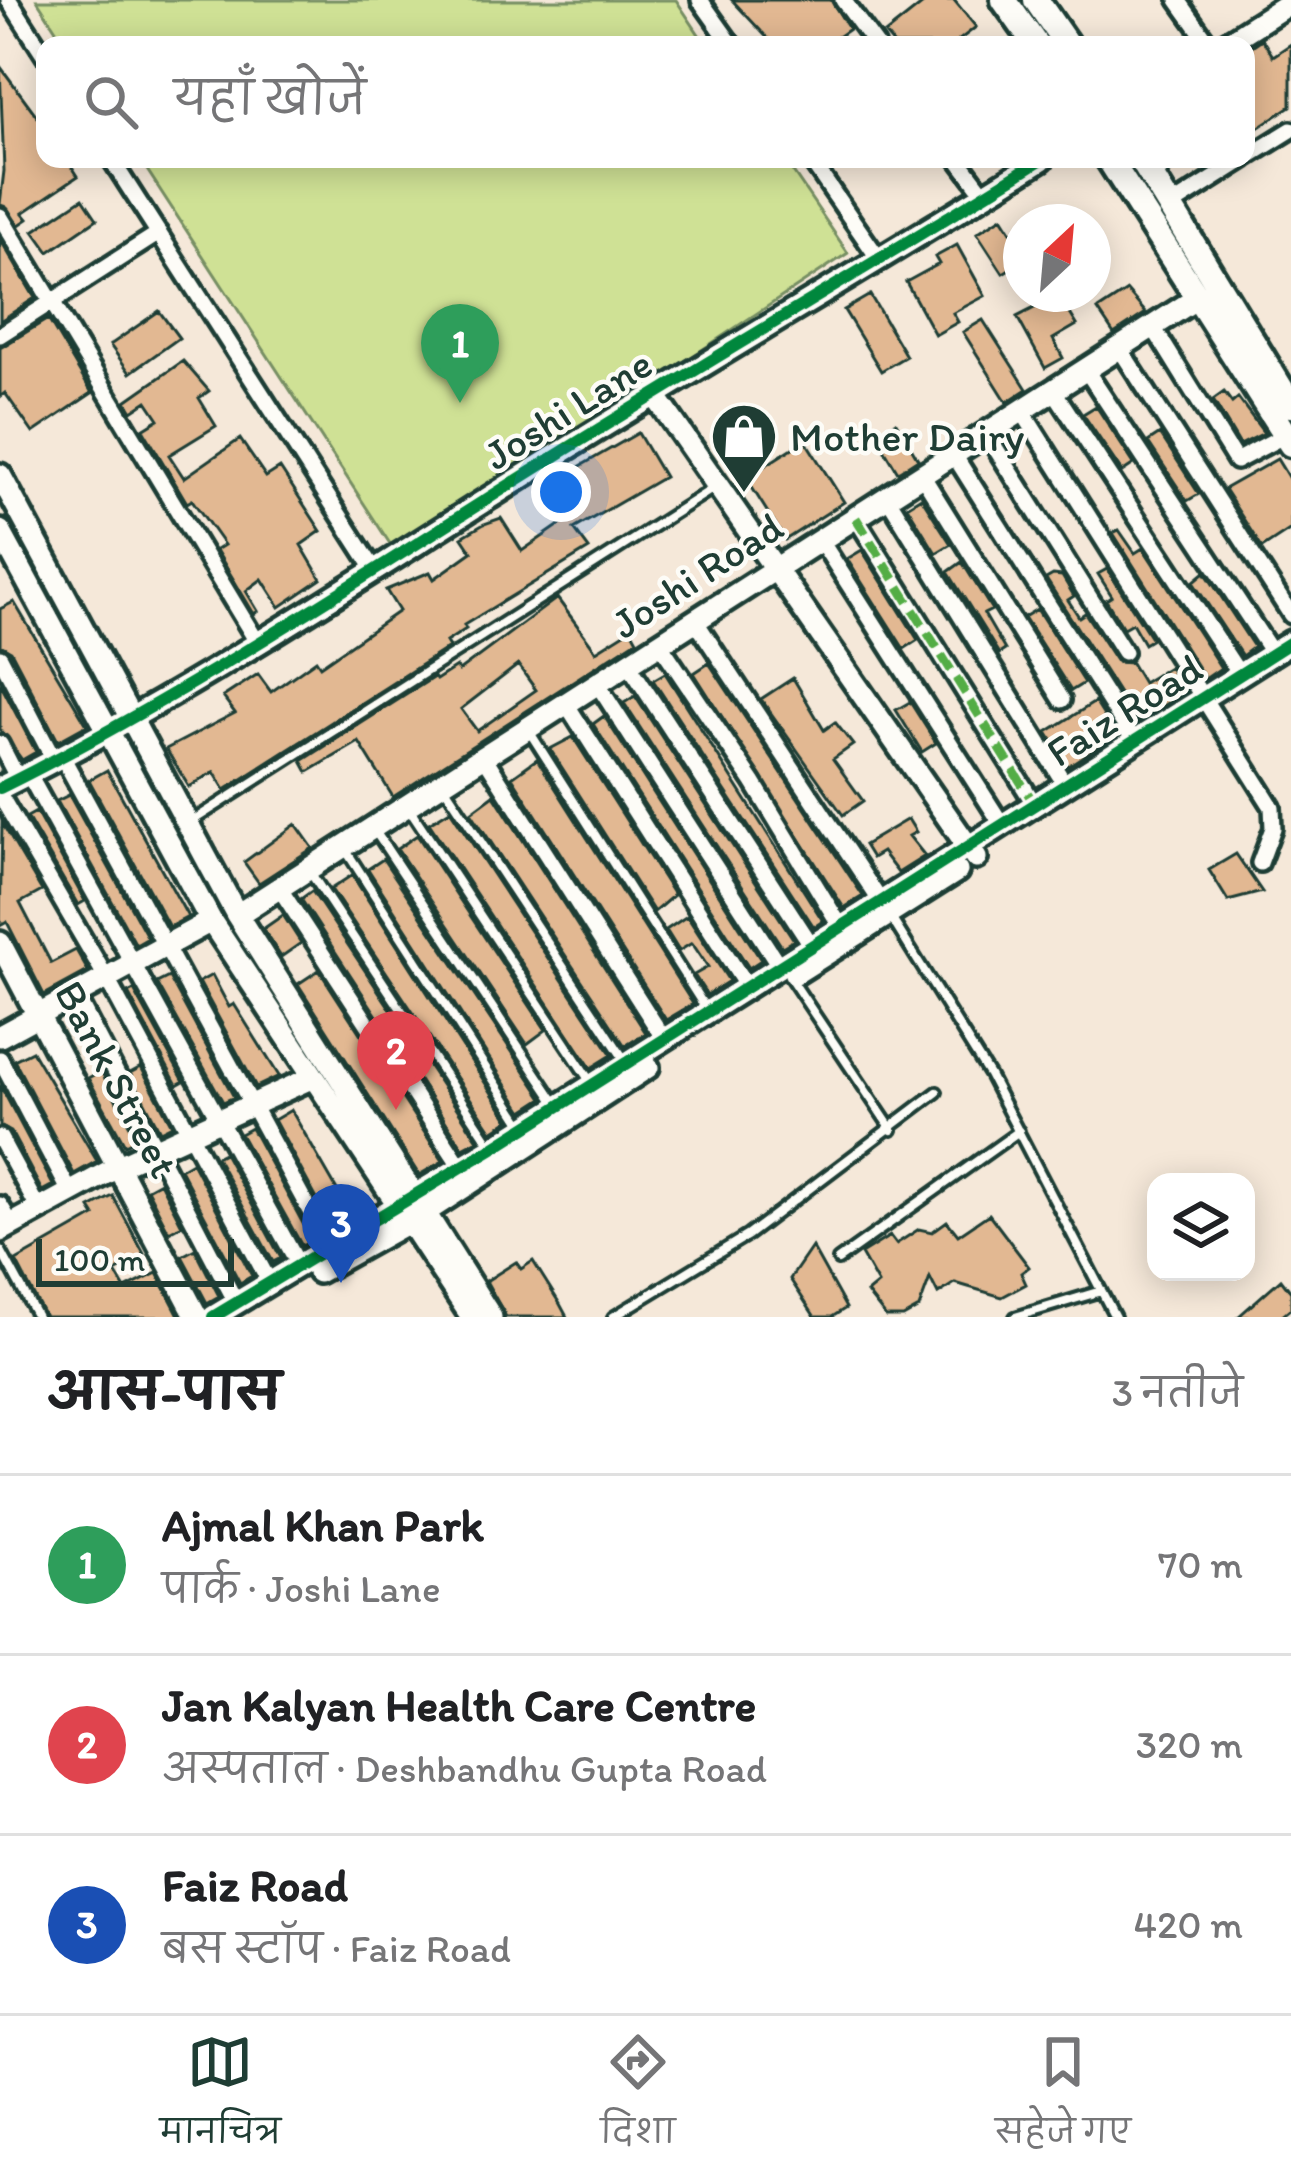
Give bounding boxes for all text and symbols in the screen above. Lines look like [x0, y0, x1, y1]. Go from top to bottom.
search box [36, 36, 1255, 168]
icon: search [78, 69, 144, 135]
text: यहाँ खोजें [174, 71, 366, 125]
north arrow [1003, 204, 1111, 312]
pin: 1 [421, 304, 499, 403]
street label: Joshi Lane [475, 337, 661, 481]
shop icon: Mother Dairy [709, 401, 779, 495]
place label: Mother Dairy [790, 411, 1025, 462]
your location [531, 462, 591, 522]
street label: Joshi Road [602, 501, 792, 649]
street label: Faiz Road [1037, 642, 1211, 778]
street label: Bank Street [44, 972, 190, 1186]
pin: 2 [357, 1011, 435, 1110]
map controls [1147, 1173, 1255, 1281]
button: layers [1147, 1173, 1255, 1281]
pin: 3 [302, 1184, 380, 1283]
scale bar [36, 1233, 234, 1286]
text: 100 m [54, 1240, 145, 1279]
text: आस-पास [48, 1361, 281, 1422]
text: 3 नतीजे [1112, 1369, 1243, 1416]
text: Ajmal Khan Park [162, 1498, 484, 1552]
text: 1 [78, 1541, 96, 1588]
text: 70 m [1158, 1541, 1243, 1588]
text: पार्क · Joshi Lane [162, 1565, 441, 1612]
text: Jan Kalyan Health Care Centre [162, 1678, 756, 1732]
text: 2 [77, 1721, 97, 1768]
text: 320 m [1136, 1721, 1243, 1768]
text: अस्पताल · Deshbandhu Gupta Road [162, 1745, 767, 1792]
text: Faiz Road [162, 1858, 348, 1912]
text: 3 [76, 1901, 98, 1948]
text: 420 m [1133, 1901, 1243, 1948]
text: बस स्टॉप · Faiz Road [162, 1925, 511, 1972]
tab: मानचित्र [160, 2029, 281, 2168]
tab: दिशा [601, 2029, 675, 2168]
tab: सहेजे गए [995, 2029, 1131, 2168]

